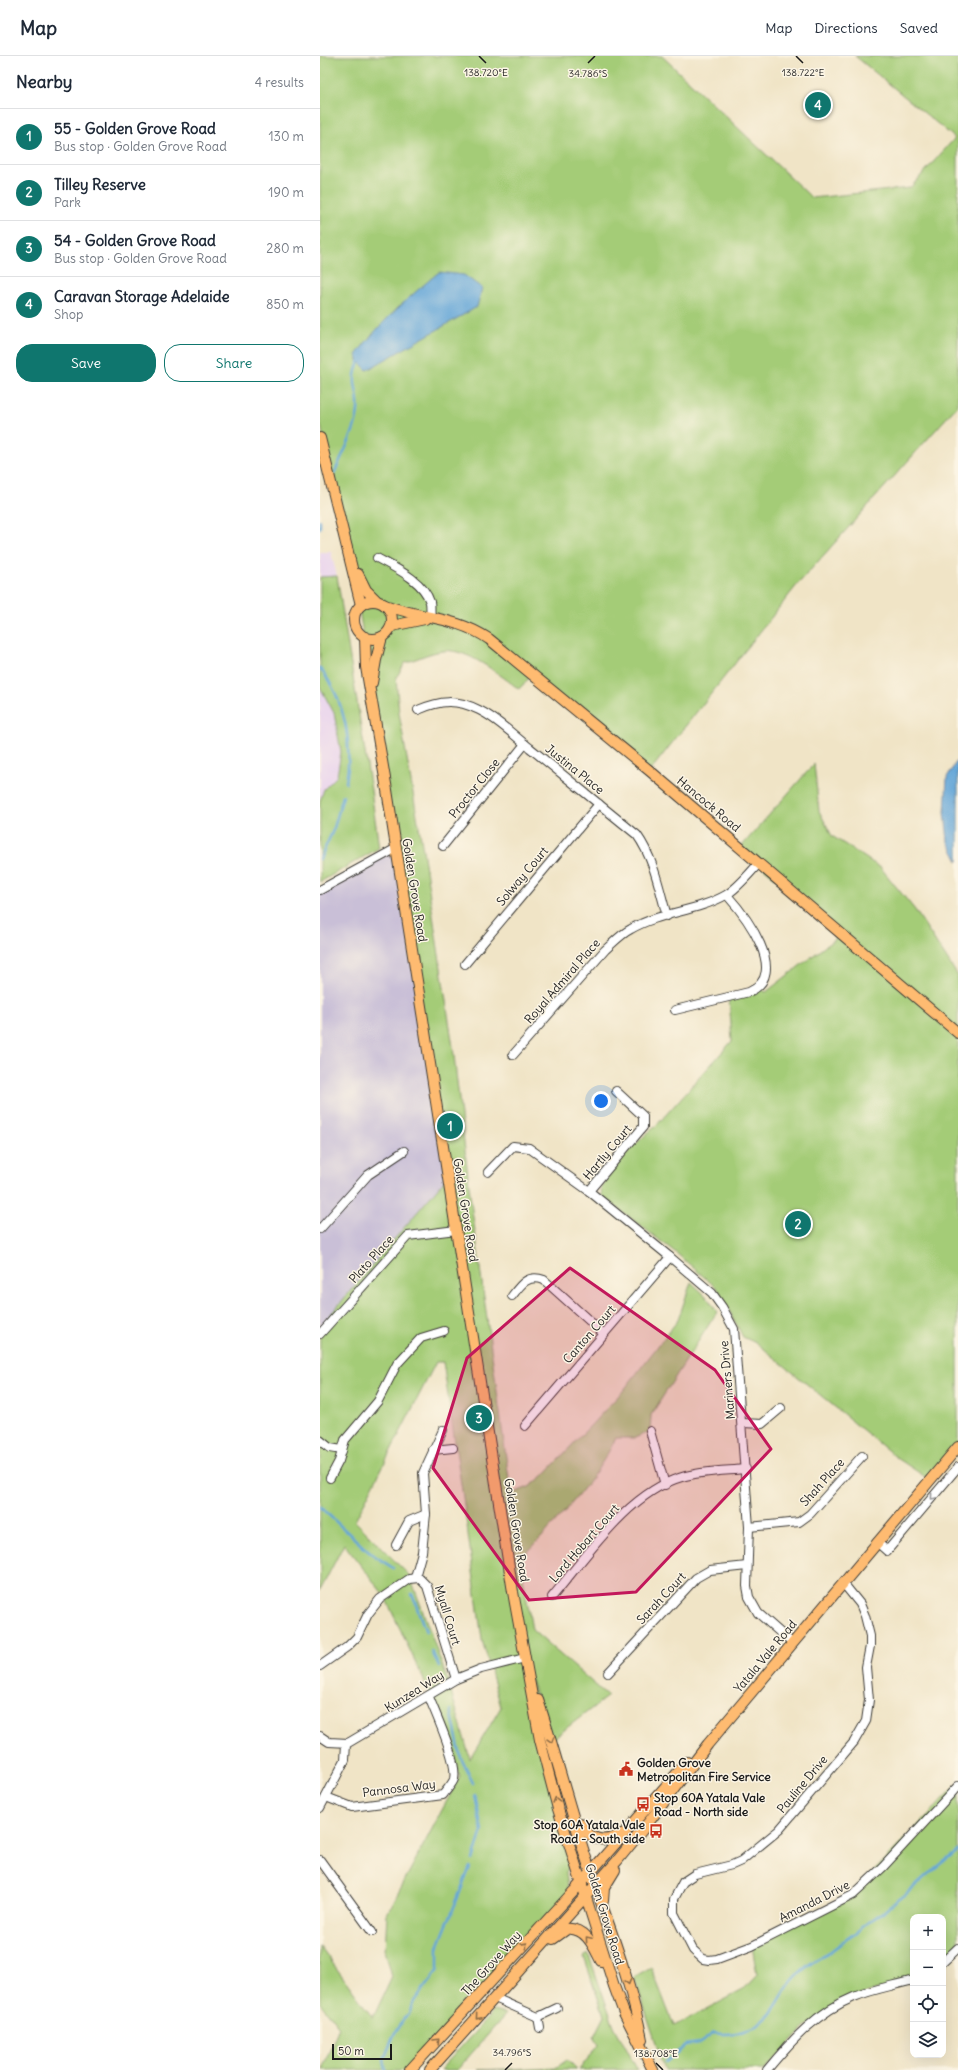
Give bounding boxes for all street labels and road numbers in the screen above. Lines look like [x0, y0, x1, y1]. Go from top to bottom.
street label: Justina Place [543, 741, 607, 797]
street label: Proctor Close [445, 755, 503, 821]
street label: Hancock Road [674, 773, 744, 835]
street label: Golden Grove Road [399, 837, 431, 943]
street label: Solway Court [493, 843, 551, 909]
street label: Royal Admiral Place [521, 935, 603, 1027]
street label: Hartly Court [580, 1121, 634, 1183]
street label: Golden Grove Road [450, 1157, 482, 1263]
street label: Plato Place [346, 1232, 396, 1286]
street label: Canton Court [560, 1302, 618, 1366]
street label: Mariners Drive [716, 1340, 738, 1420]
street label: Shah Place [797, 1455, 847, 1509]
street label: Golden Grove Road [501, 1477, 533, 1583]
street label: Lord Hobart Court [546, 1501, 622, 1585]
street label: Sarah Court [633, 1569, 689, 1627]
street label: Myall Court [432, 1583, 464, 1647]
street label: Yatala Vale Road [730, 1617, 800, 1695]
street label: Kunzea Way [382, 1667, 446, 1715]
street label: Pauline Drive [774, 1752, 830, 1816]
street label: Pannosa Way [362, 1776, 436, 1800]
street label: Golden Grove Road [582, 1862, 628, 1966]
street label: Amanda Drive [776, 1877, 852, 1925]
street label: The Grove Way [458, 1928, 524, 1998]

